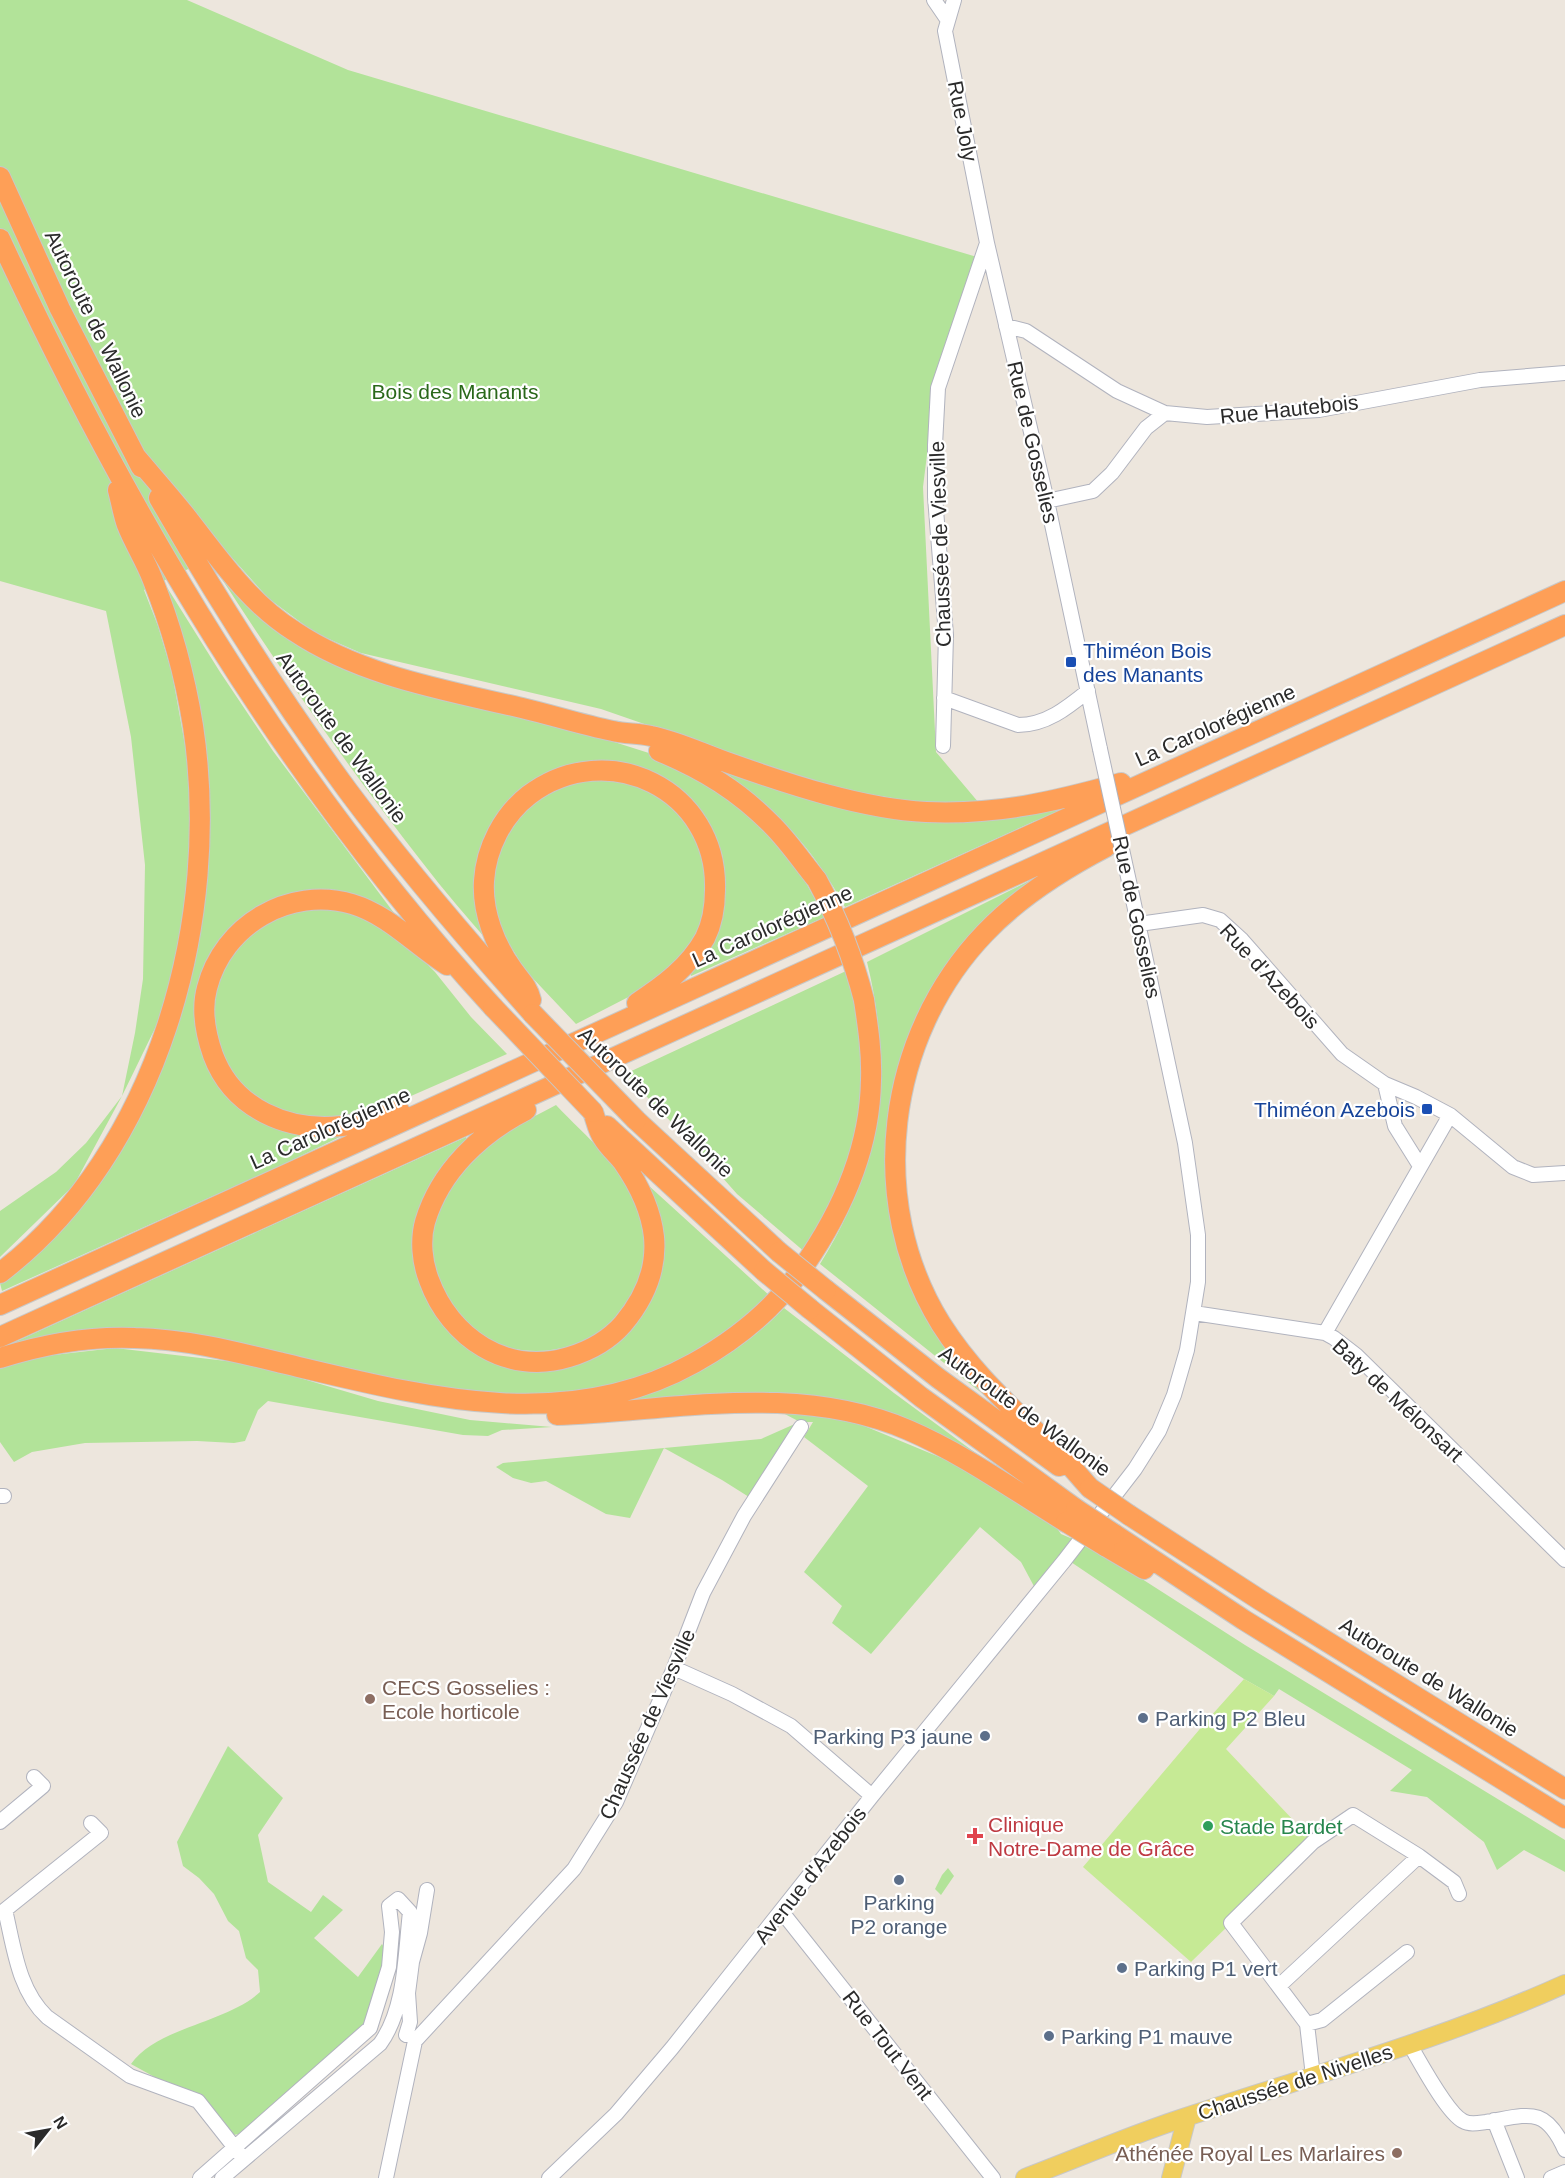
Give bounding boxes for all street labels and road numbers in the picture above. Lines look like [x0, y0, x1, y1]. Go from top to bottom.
street label: Rue Joly [944, 79, 982, 164]
street label: Autoroute de Wallonie [41, 226, 151, 422]
street label: Rue de Gosselies [1003, 359, 1063, 525]
street label: Rue Hautebois [1219, 390, 1359, 428]
street label: Chaussée de Viesville [925, 441, 955, 647]
street label: Autoroute de Wallonie [272, 647, 412, 827]
street label: La Carolorégienne [1131, 679, 1299, 771]
street label: Rue de Gosselies [1109, 834, 1165, 1000]
street label: La Carolorégienne [688, 880, 856, 972]
street label: Rue d'Azebois [1216, 919, 1324, 1033]
street label: Autoroute de Wallonie [574, 1022, 738, 1182]
street label: La Carolorégienne [246, 1082, 414, 1174]
street label: Baty de Mélonsart [1328, 1334, 1468, 1466]
street label: Autoroute de Wallonie [935, 1341, 1115, 1481]
street label: Autoroute de Wallonie [1336, 1613, 1522, 1741]
street label: Chaussée de Viesville [595, 1625, 699, 1823]
street label: Avenue d'Azebois [750, 1802, 870, 1948]
street label: Rue Tout Vent [838, 1986, 938, 2104]
street label: Chaussée de Nivelles [1195, 2040, 1395, 2124]

